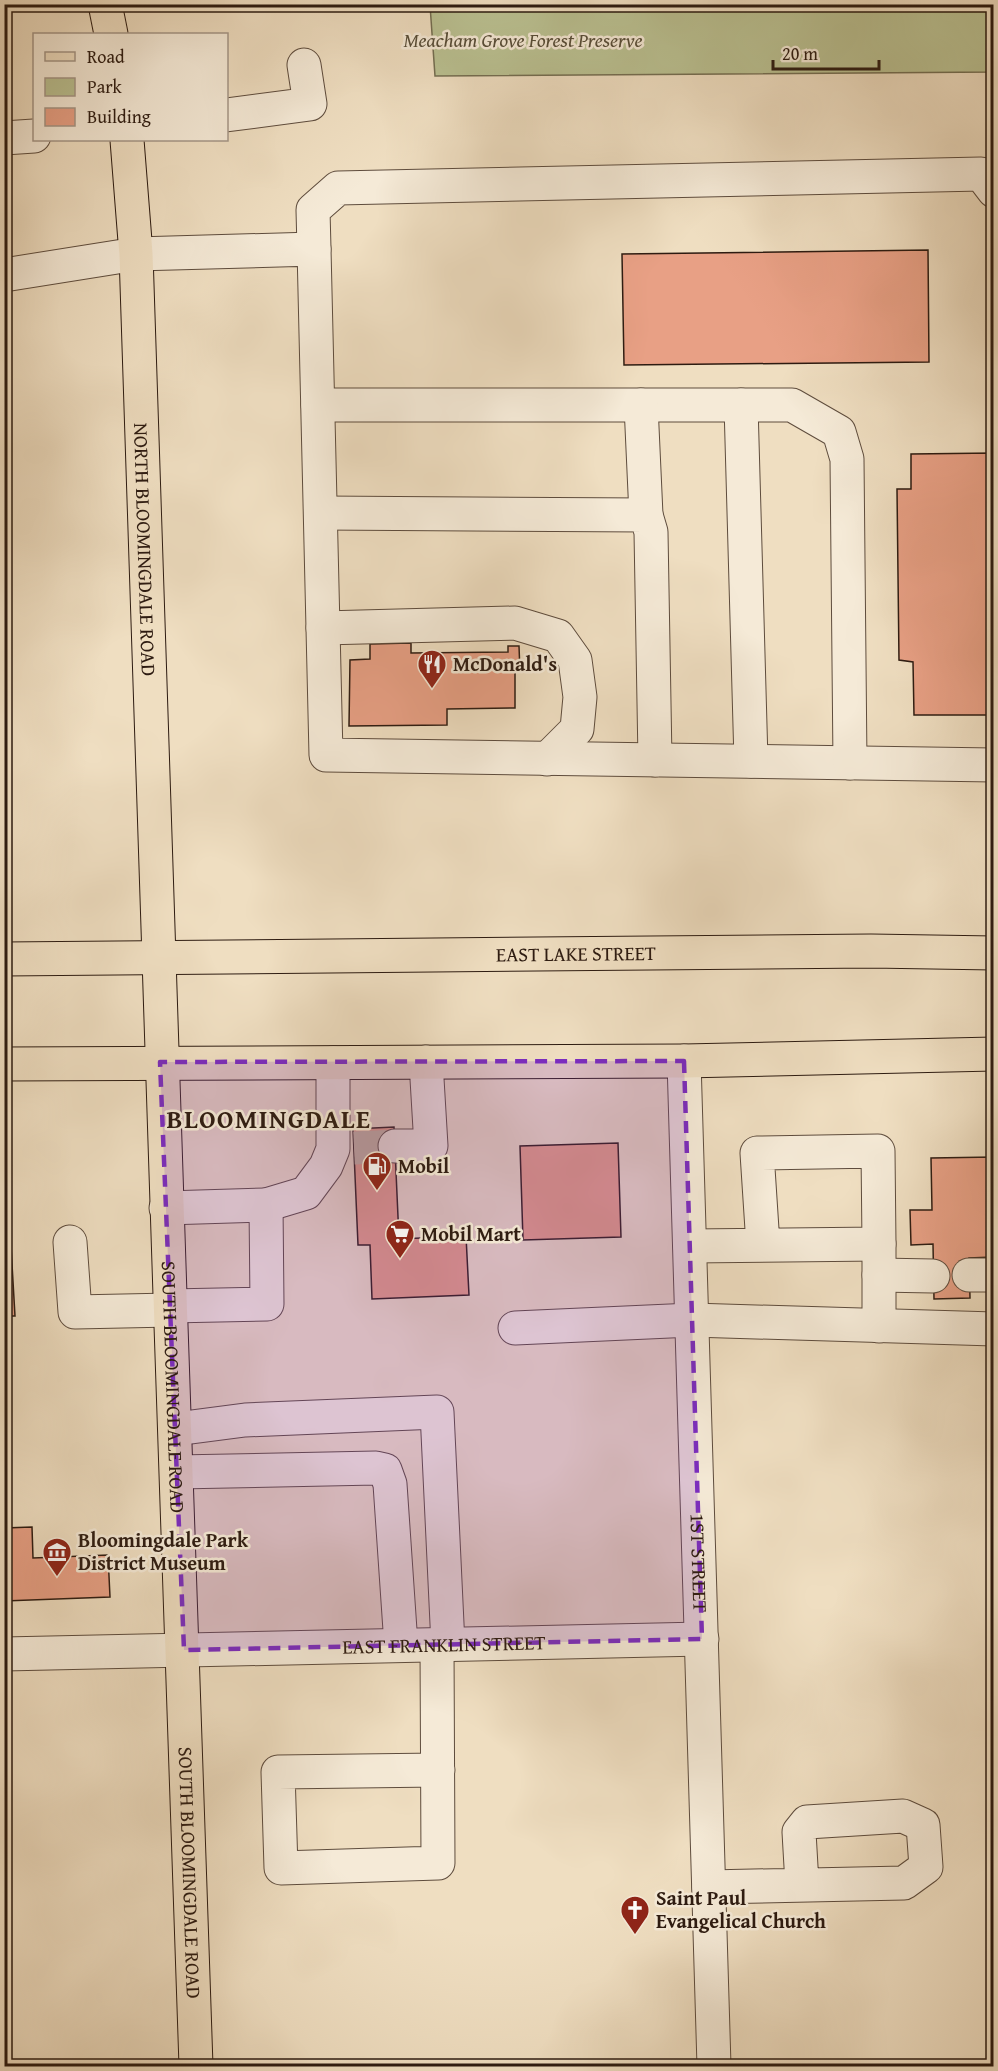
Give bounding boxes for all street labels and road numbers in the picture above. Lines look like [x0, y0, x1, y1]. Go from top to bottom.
street label: NORTH BLOOMINGDALE ROAD [127, 422, 164, 677]
street label: EAST LAKE STREET [496, 938, 656, 968]
street label: SOUTH BLOOMINGDALE ROAD [155, 1260, 193, 1514]
street label: 1ST STREET [684, 1513, 715, 1613]
street label: EAST FRANKLIN STREET [342, 1627, 546, 1661]
street label: SOUTH BLOOMINGDALE ROAD [172, 1746, 209, 1999]

